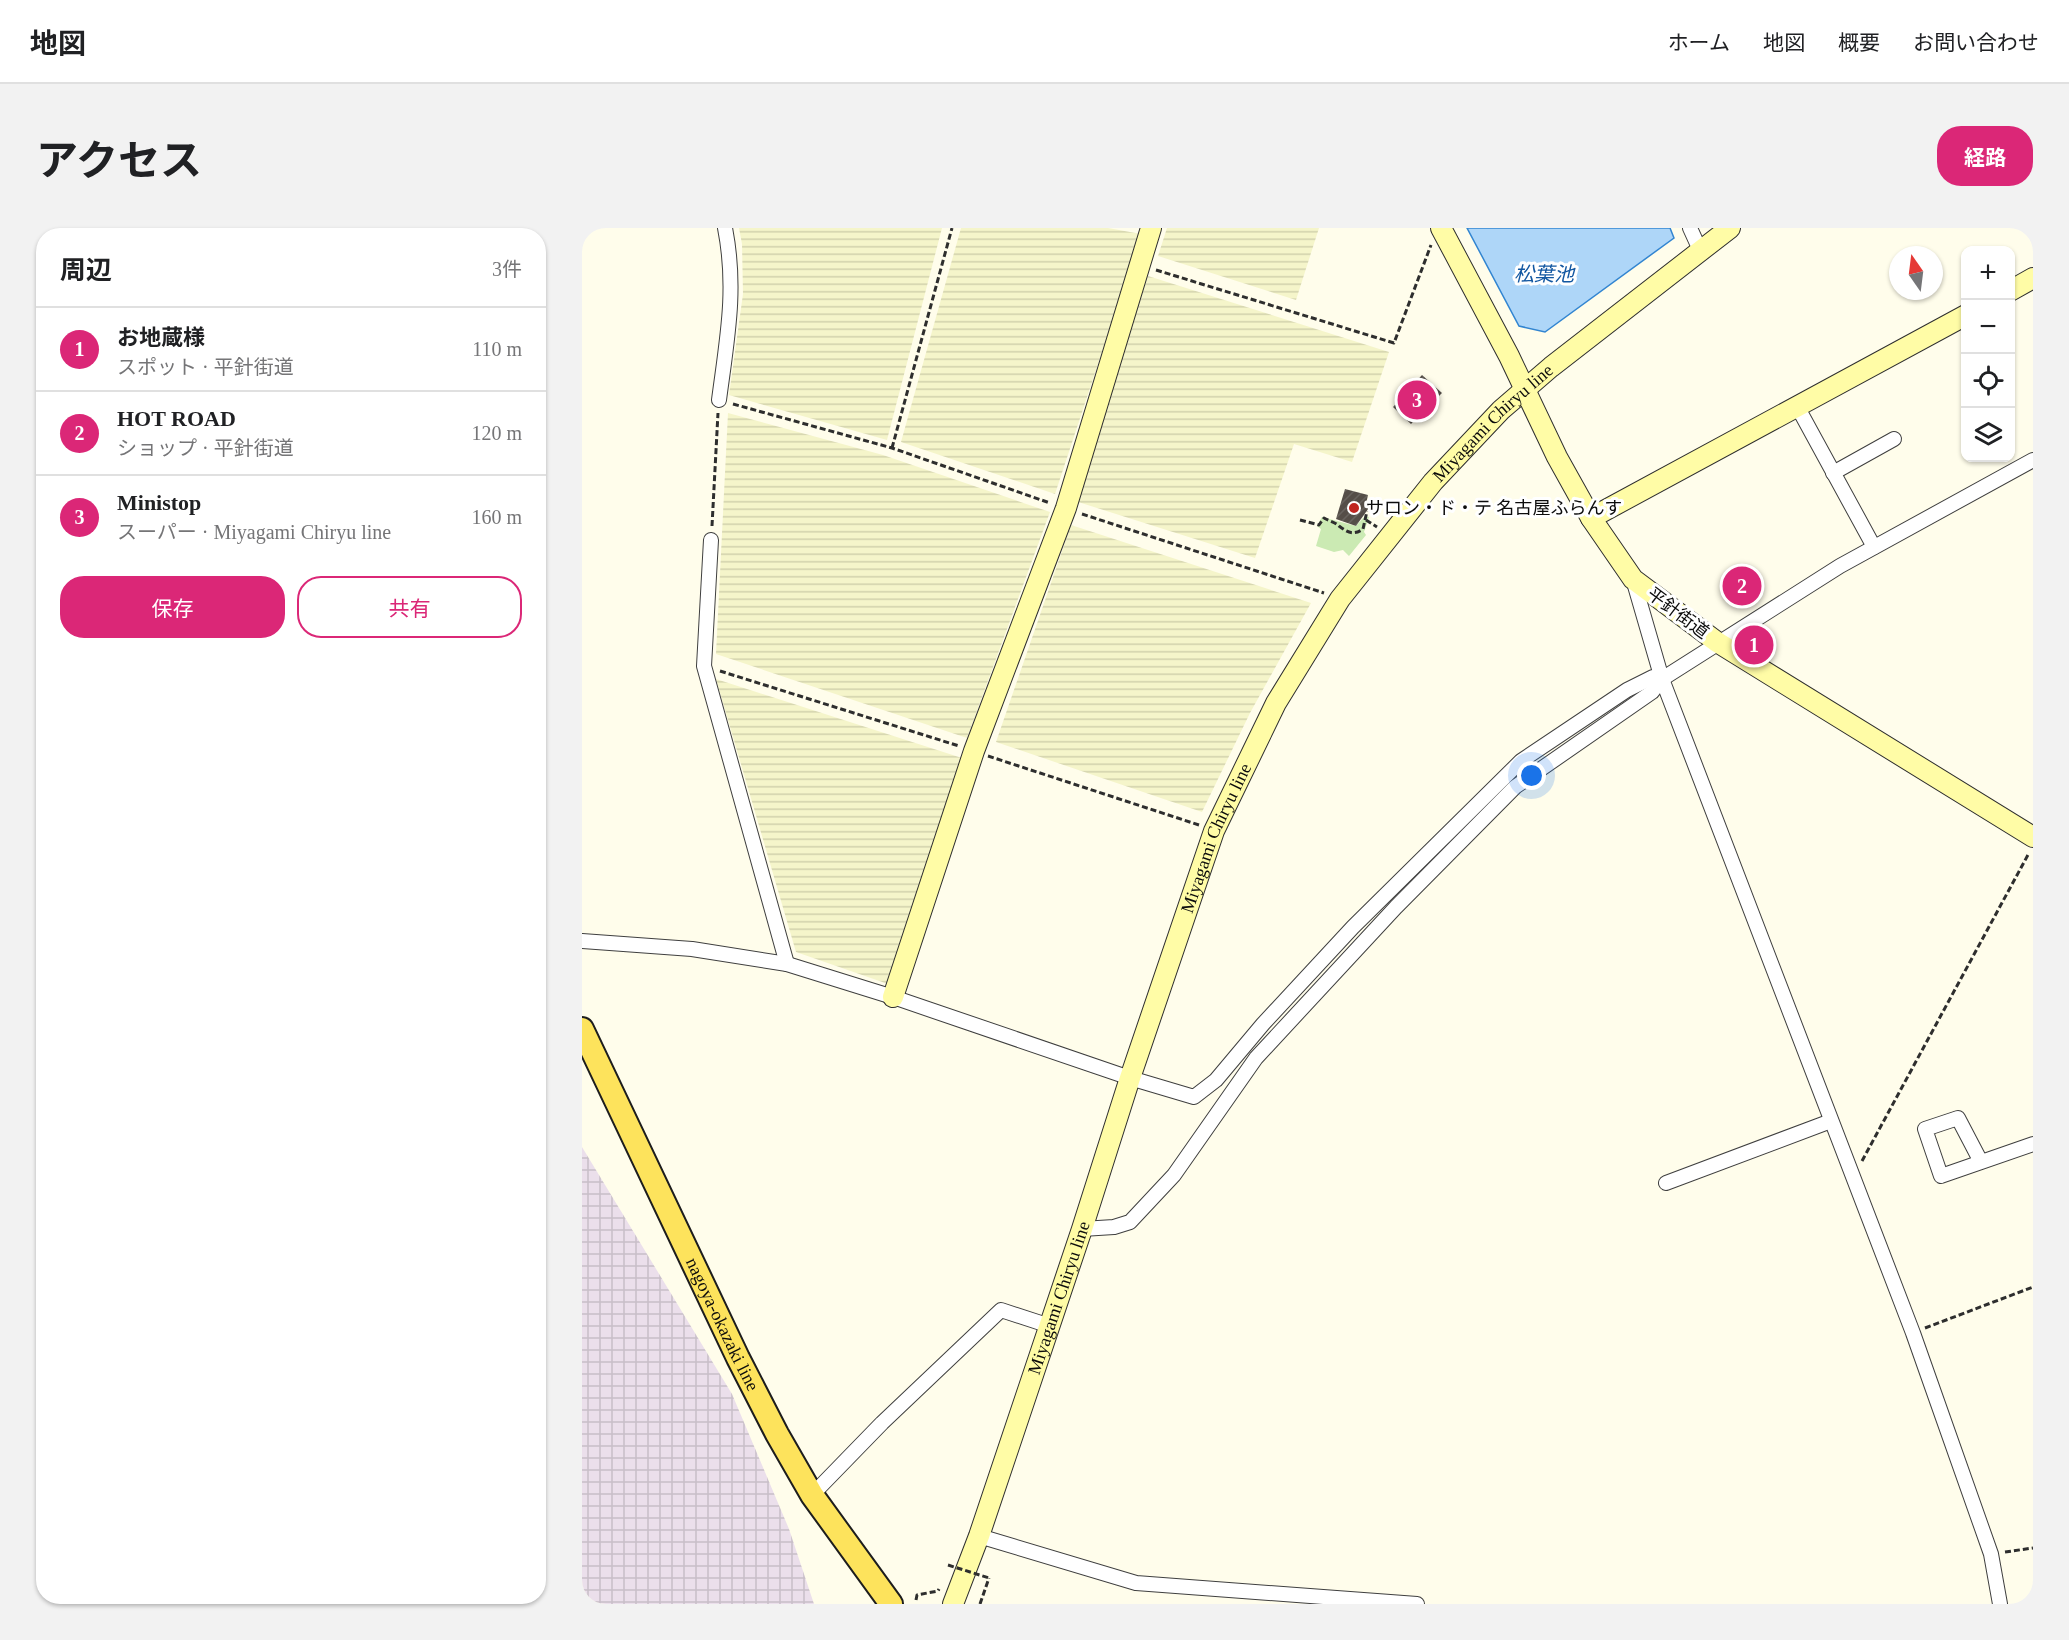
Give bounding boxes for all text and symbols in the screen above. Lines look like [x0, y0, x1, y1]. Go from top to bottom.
text: 地図 [30, 28, 86, 59]
text: ホーム [1668, 31, 1730, 55]
text: 地図 [1763, 31, 1805, 55]
text: 概要 [1838, 31, 1880, 55]
text: お問い合わせ [1913, 31, 2039, 55]
button: 経路 [1937, 126, 2033, 186]
text: アクセス [36, 138, 202, 184]
north arrow [1889, 246, 1943, 300]
map controls [1961, 246, 2015, 462]
button: + [1961, 246, 2015, 300]
text: 周辺 [60, 256, 112, 285]
text: 3件 [492, 258, 522, 280]
water label: 松葉池 [1514, 263, 1576, 285]
button: − [1961, 300, 2015, 354]
text: お地蔵様 [117, 325, 205, 350]
text: 1 [75, 338, 85, 360]
text: 110 m [472, 338, 522, 360]
button: locate [1961, 354, 2015, 408]
text: スポット · 平針街道 [117, 356, 294, 378]
street label: Miyagami Chiryu line [1429, 360, 1557, 486]
pin: 3 [1398, 378, 1436, 423]
text: HOT ROAD [117, 406, 236, 431]
button: layers [1961, 408, 2015, 462]
text: 2 [75, 422, 85, 444]
text: 120 m [471, 422, 522, 444]
text: ショップ · 平針街道 [117, 437, 294, 459]
text: Ministop [117, 490, 201, 515]
place label: サロン・ド・テ 名古屋ふらんす [1366, 498, 1622, 518]
marker: サロン・ド・テ 名古屋ふらんす [1347, 501, 1361, 515]
text: 3 [75, 506, 85, 528]
text: 160 m [471, 506, 522, 528]
text: スーパー · Miyagami Chiryu line [117, 521, 391, 543]
pin: 2 [1722, 564, 1762, 608]
button: 保存 [60, 576, 285, 638]
button: 共有 [297, 576, 522, 638]
street label: 平針街道 [1643, 583, 1713, 643]
pin: 1 [1734, 622, 1774, 668]
street label: Miyagami Chiryu line [1177, 760, 1255, 916]
your location [1517, 761, 1546, 790]
street label: Miyagami Chiryu line [1024, 1219, 1094, 1377]
street label: nagoya-okazaki line [682, 1254, 763, 1394]

